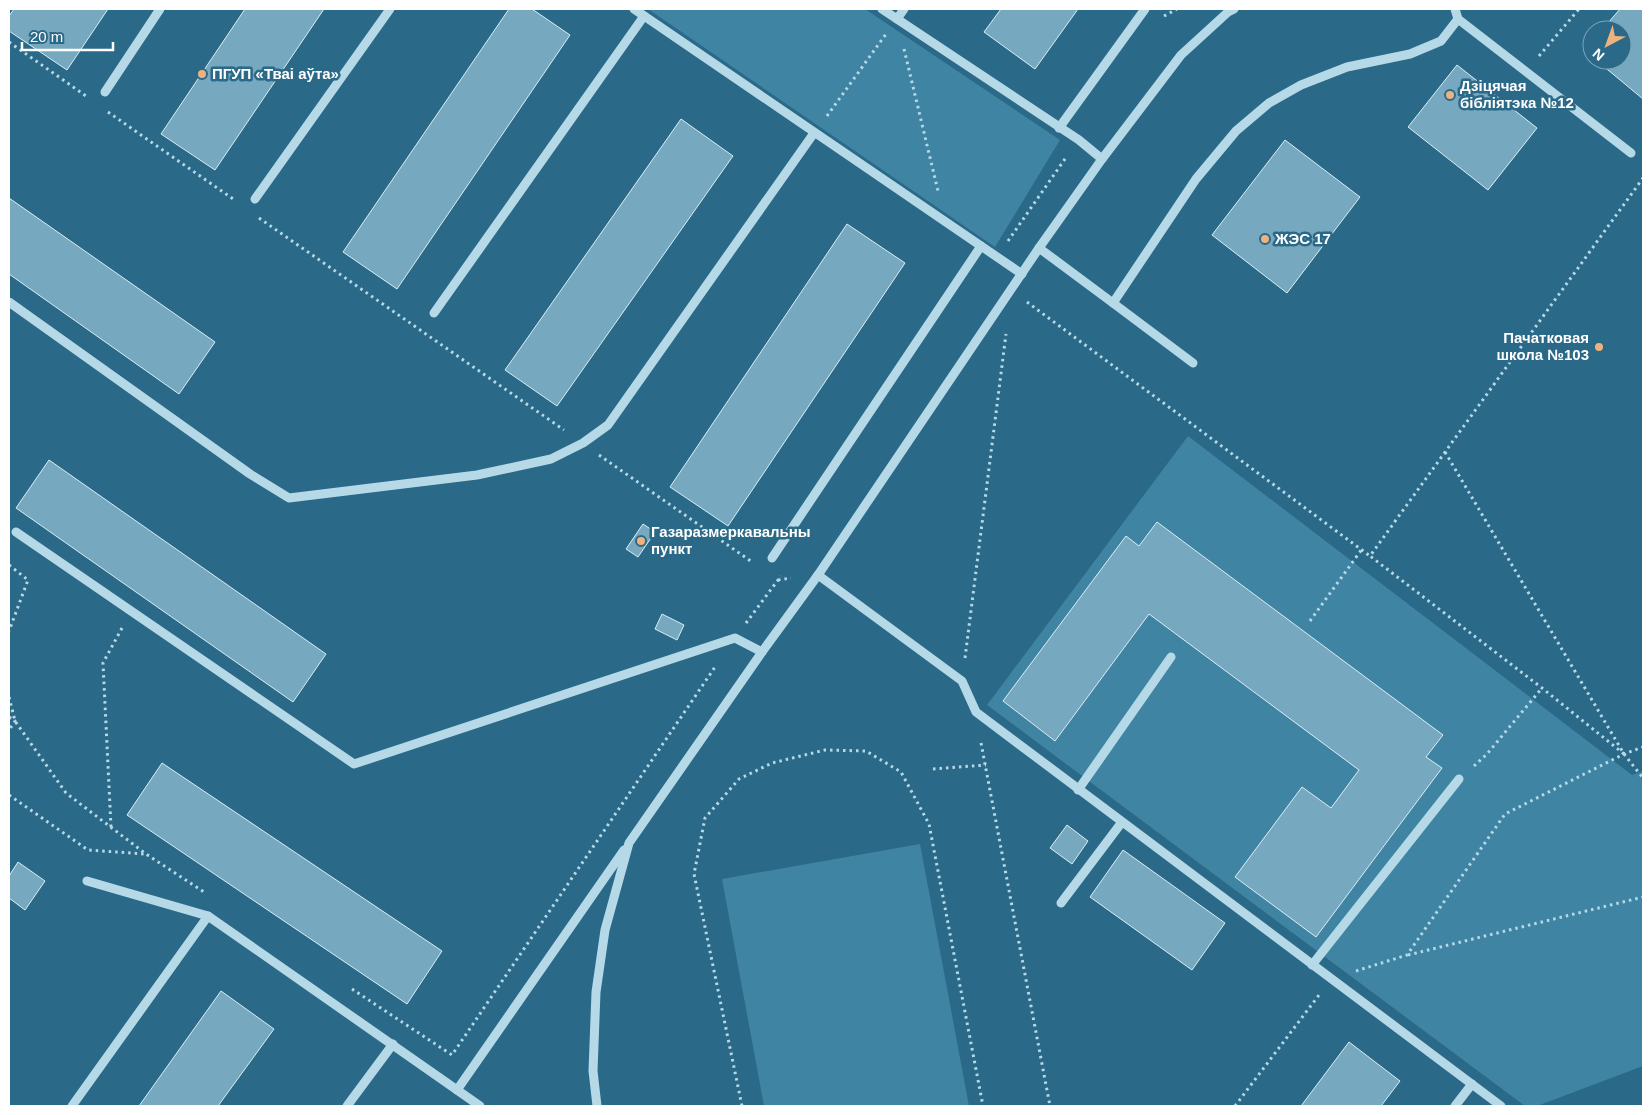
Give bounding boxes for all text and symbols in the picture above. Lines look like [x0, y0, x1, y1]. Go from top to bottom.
scale bar [22, 20, 114, 52]
north arrow [1582, 20, 1632, 70]
text: 20 m [30, 28, 63, 45]
text: N [1589, 45, 1608, 64]
place label: ПГУП «Тваі аўта» [212, 65, 339, 82]
marker: ПГУП «Тваі аўта» [196, 68, 208, 80]
place label: Дзіцячая бібліятэка №12 [1460, 77, 1574, 111]
marker: Дзіцячая бібліятэка №12 [1444, 89, 1456, 101]
place label: ЖЭС 17 [1274, 230, 1331, 247]
marker: ЖЭС 17 [1259, 233, 1271, 245]
place label: Пачатковая школа №103 [1497, 329, 1589, 363]
marker: Пачатковая школа №103 [1593, 341, 1605, 353]
place label: Газаразмеркавальны пункт [651, 523, 811, 557]
marker: Газаразмеркавальны пункт [635, 535, 647, 547]

